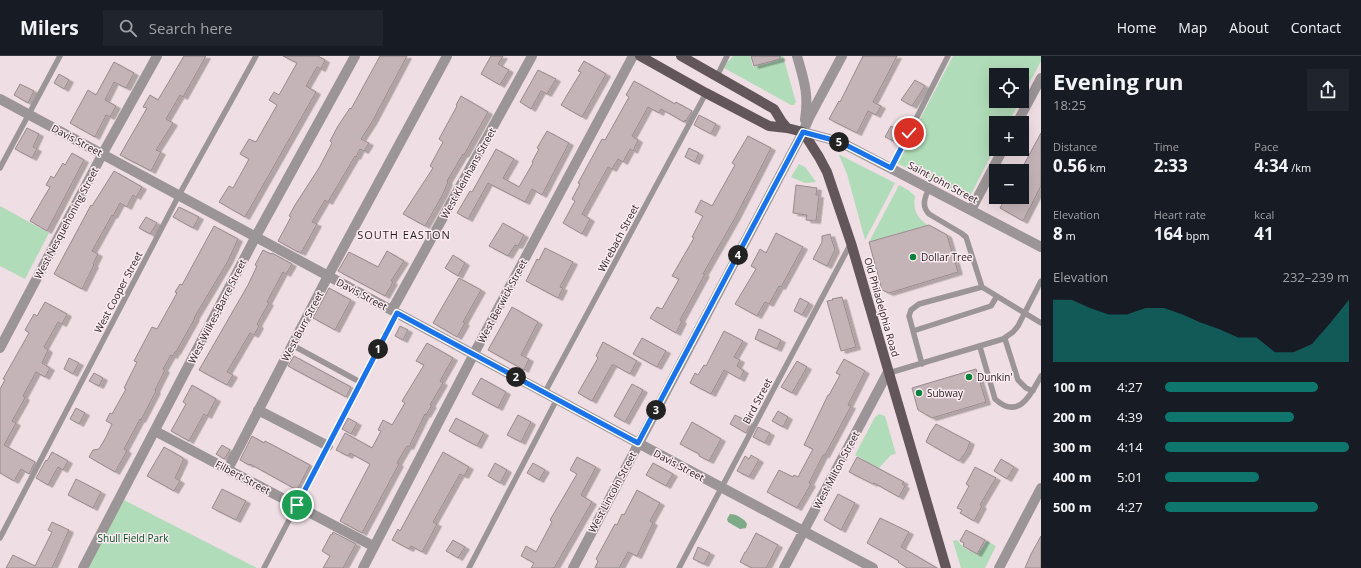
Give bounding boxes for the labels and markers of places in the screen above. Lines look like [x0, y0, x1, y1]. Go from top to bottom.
pin [892, 116, 926, 150]
pin: 5 [829, 132, 849, 152]
pin: 4 [728, 245, 748, 265]
place label: Dollar Tree [921, 250, 973, 264]
marker: Dollar Tree [908, 252, 918, 262]
pin: 1 [368, 339, 388, 359]
pin: 2 [506, 367, 526, 387]
place label: Dunkin' [977, 370, 1013, 384]
marker: Dunkin' [964, 372, 974, 382]
place label: Subway [927, 386, 964, 400]
marker: Subway [914, 388, 924, 398]
pin: 3 [646, 400, 666, 420]
pin [280, 488, 314, 522]

